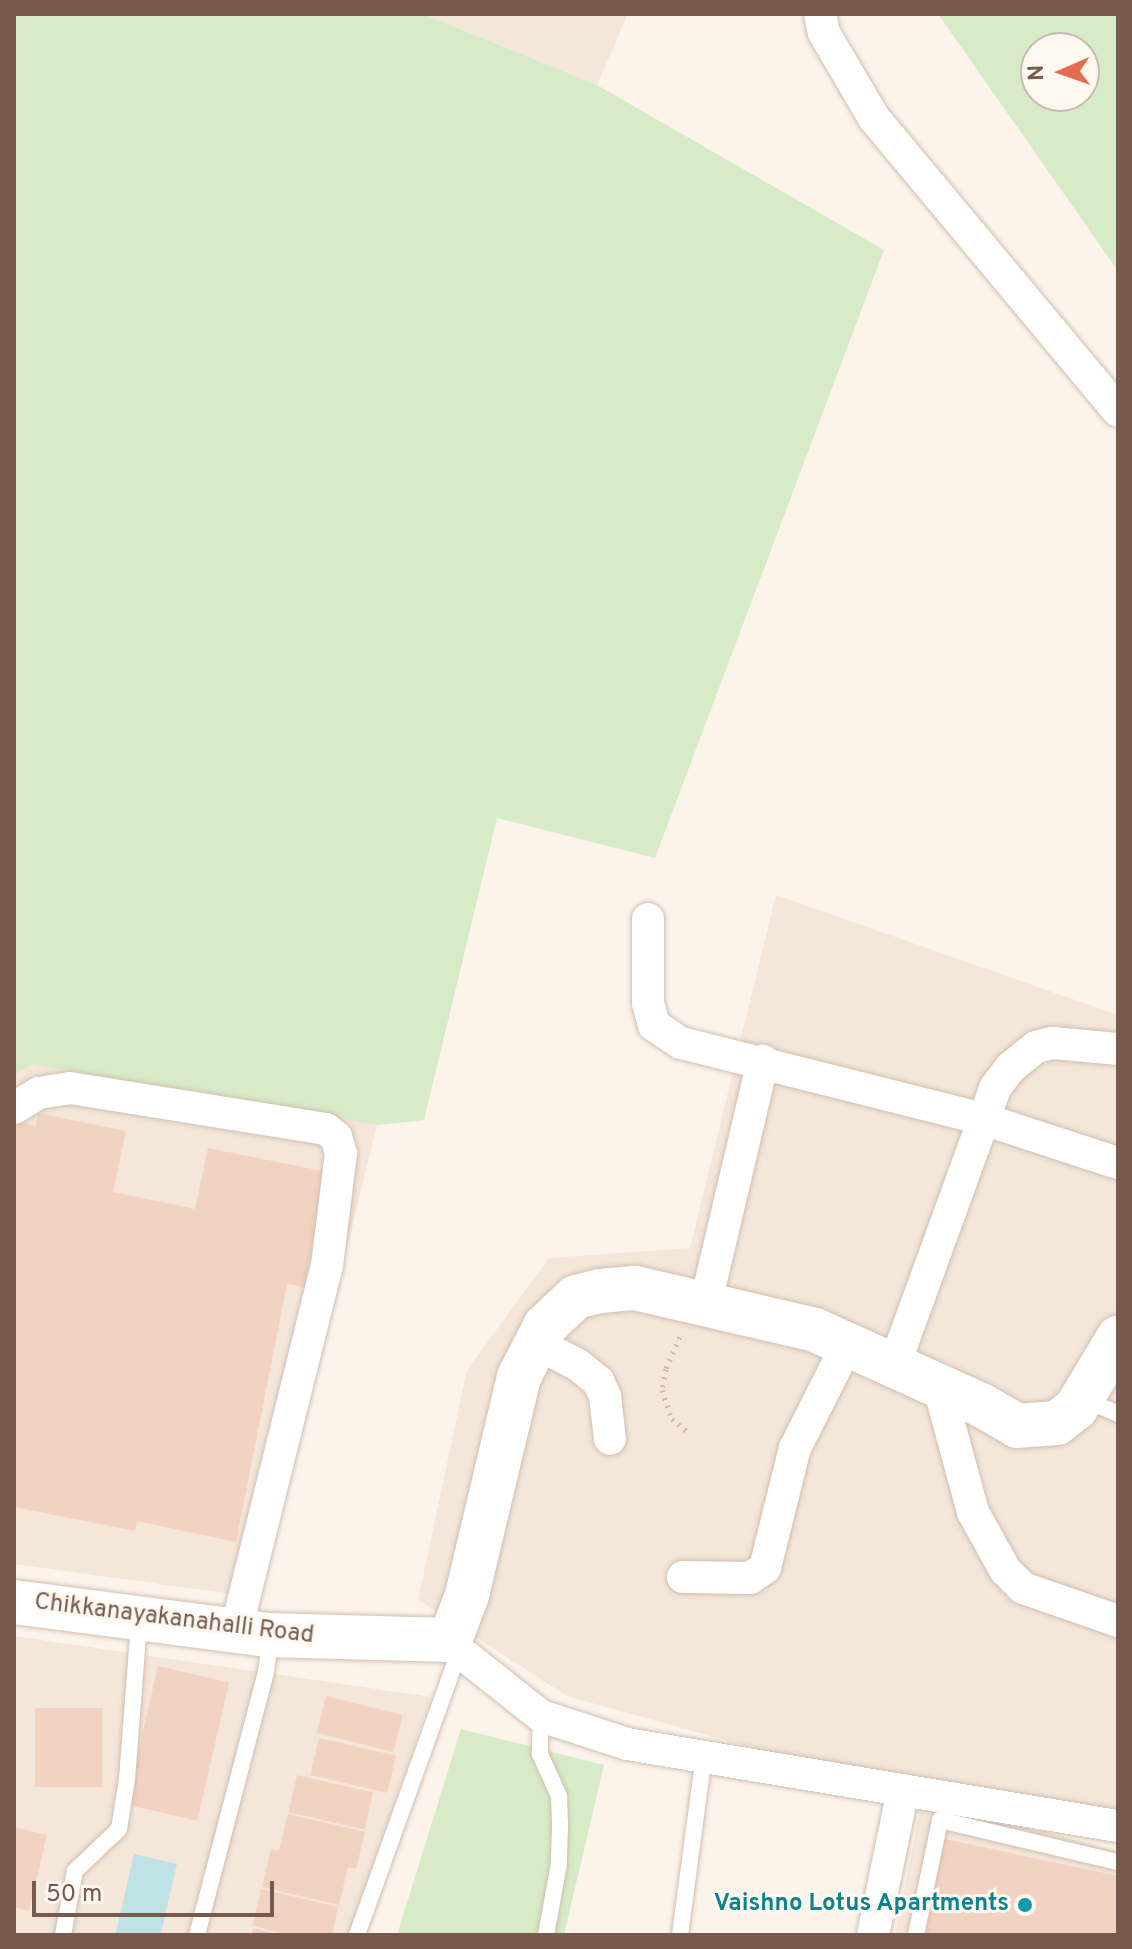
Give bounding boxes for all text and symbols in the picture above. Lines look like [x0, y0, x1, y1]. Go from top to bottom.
north arrow [1020, 32, 1100, 112]
text: N [1024, 64, 1051, 81]
street label: Chikkanayakanahalli Road [33, 1589, 315, 1651]
scale bar [36, 1865, 278, 1915]
text: 50 m [46, 1880, 102, 1910]
place label: Vaishno Lotus Apartments [713, 1891, 1009, 1919]
marker: Vaishno Lotus Apartments [1016, 1896, 1034, 1914]

